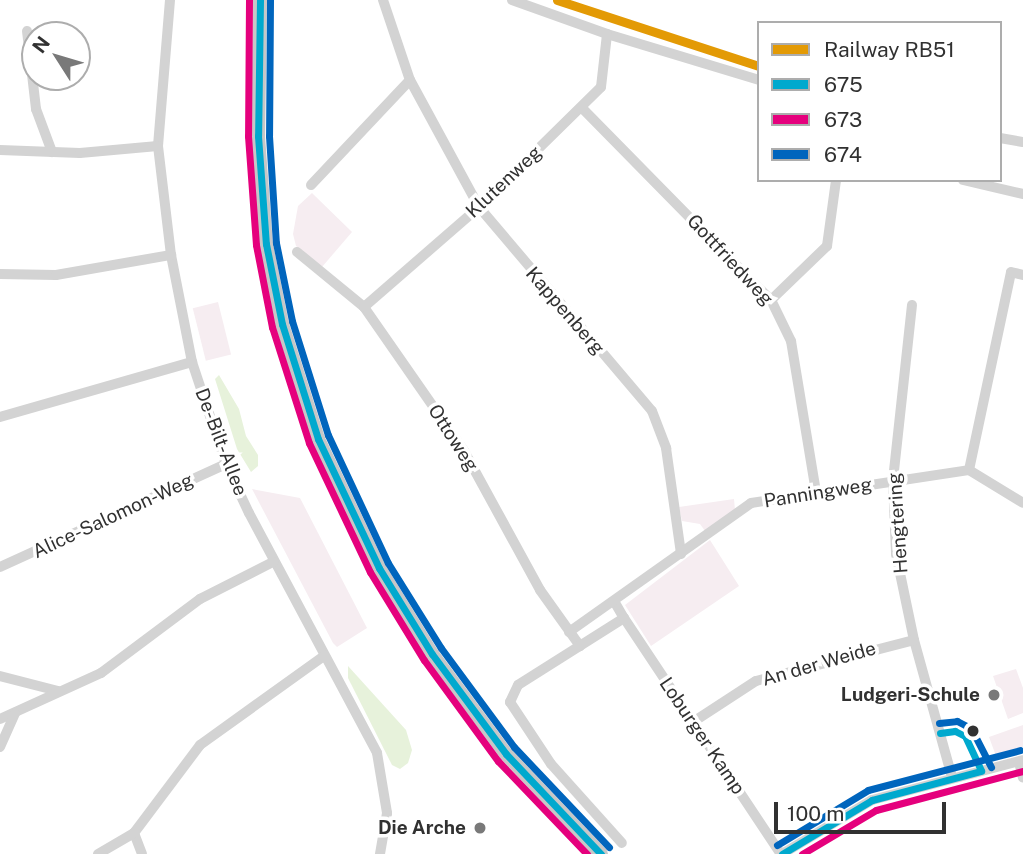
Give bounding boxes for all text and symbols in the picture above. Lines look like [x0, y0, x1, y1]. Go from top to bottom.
north arrow [21, 21, 91, 91]
legend [757, 21, 1002, 182]
text: N [28, 32, 54, 57]
text: Railway RB51 [824, 37, 955, 62]
text: 675 [824, 72, 863, 97]
text: 673 [824, 107, 862, 132]
street label: Klutenweg [461, 141, 547, 223]
text: 674 [824, 142, 862, 167]
street label: Gottfriedweg [682, 210, 778, 310]
street label: Kappenberg [521, 263, 609, 359]
street label: De-Bilt-Allee [190, 385, 252, 499]
street label: Ottoweg [423, 400, 483, 476]
street label: Alice-Salomon-Weg [29, 469, 197, 563]
street label: Hengtering [883, 472, 913, 574]
street label: Panningweg [762, 473, 874, 513]
street label: An der Weide [759, 637, 879, 691]
street label: Loburger Kamp [654, 673, 750, 799]
place label: Ludgeri-Schule [841, 684, 980, 706]
marker: Ludgeri-Schule [986, 687, 1002, 703]
unlabelled marker [966, 724, 980, 738]
scale bar [778, 788, 950, 832]
text: 100 m [787, 801, 844, 826]
place label: Die Arche [378, 817, 466, 839]
marker: Die Arche [472, 820, 488, 836]

